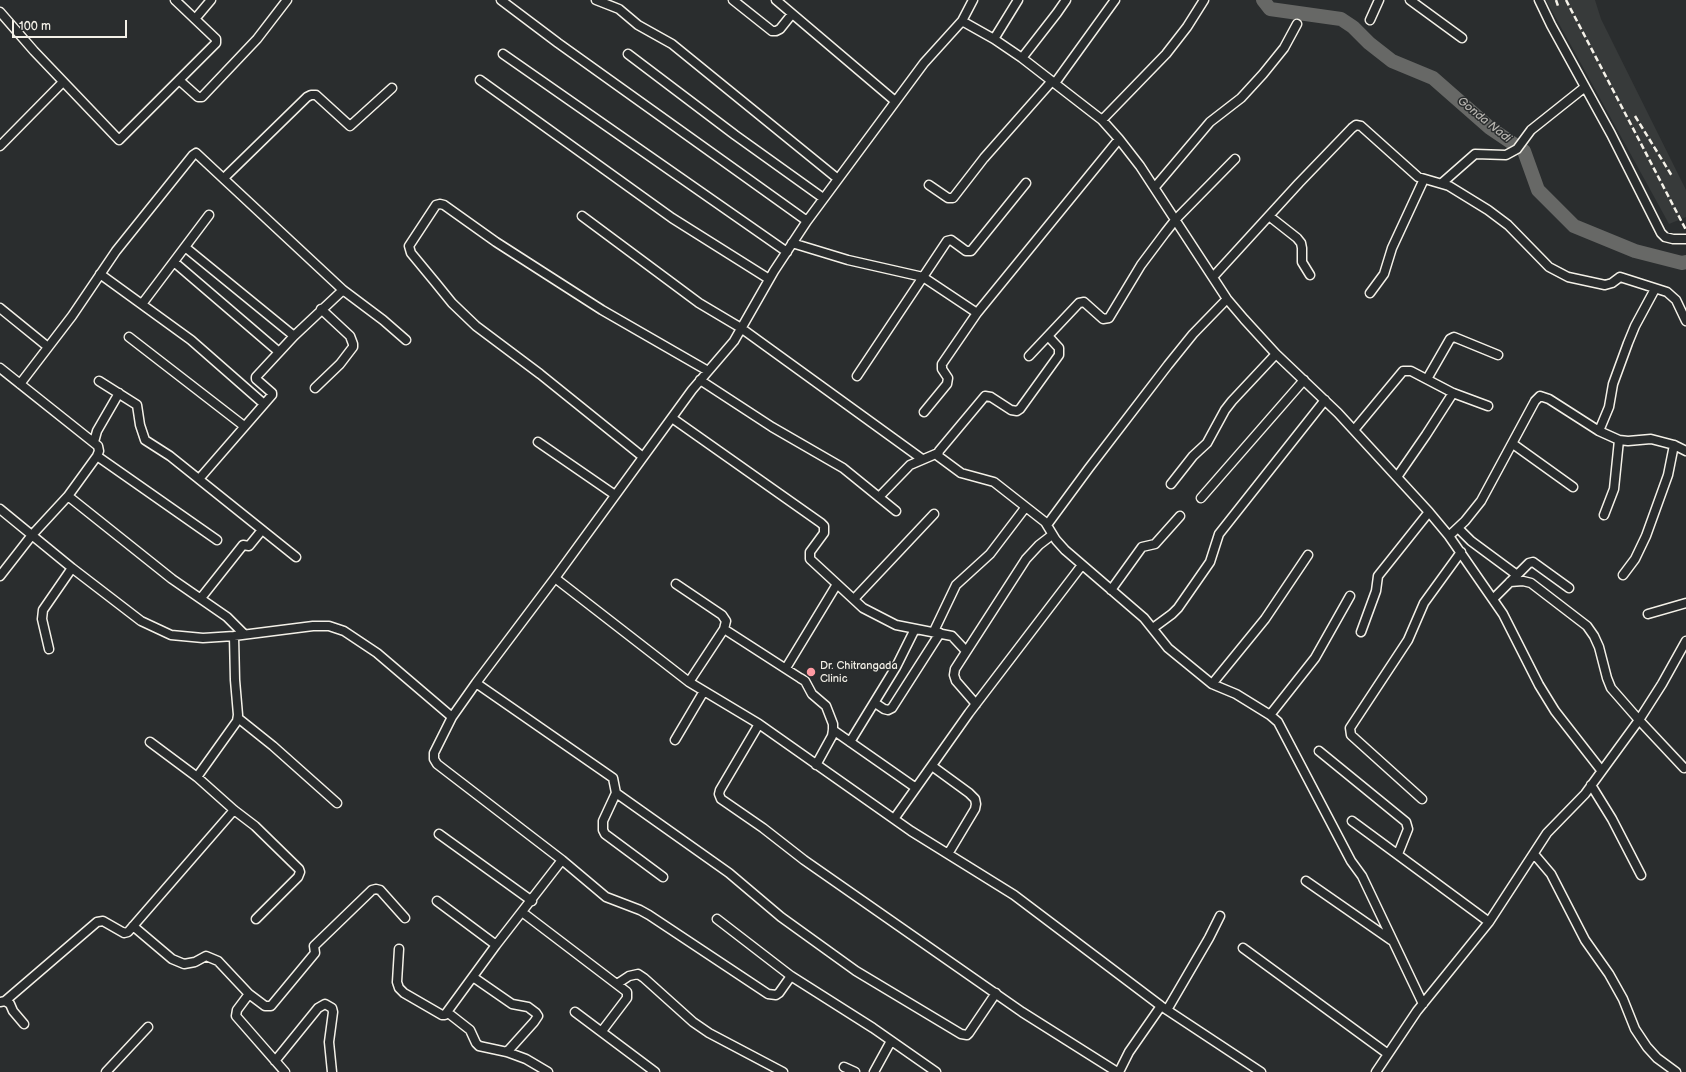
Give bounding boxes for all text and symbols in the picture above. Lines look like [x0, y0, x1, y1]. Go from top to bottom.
scale bar [14, 12, 129, 38]
text: 100 m [19, 19, 51, 34]
water label: Gonda Nadi [1454, 94, 1514, 146]
place label: Dr. Chitrangada Clinic [820, 659, 898, 685]
marker: Dr. Chitrangada Clinic [805, 666, 817, 678]

